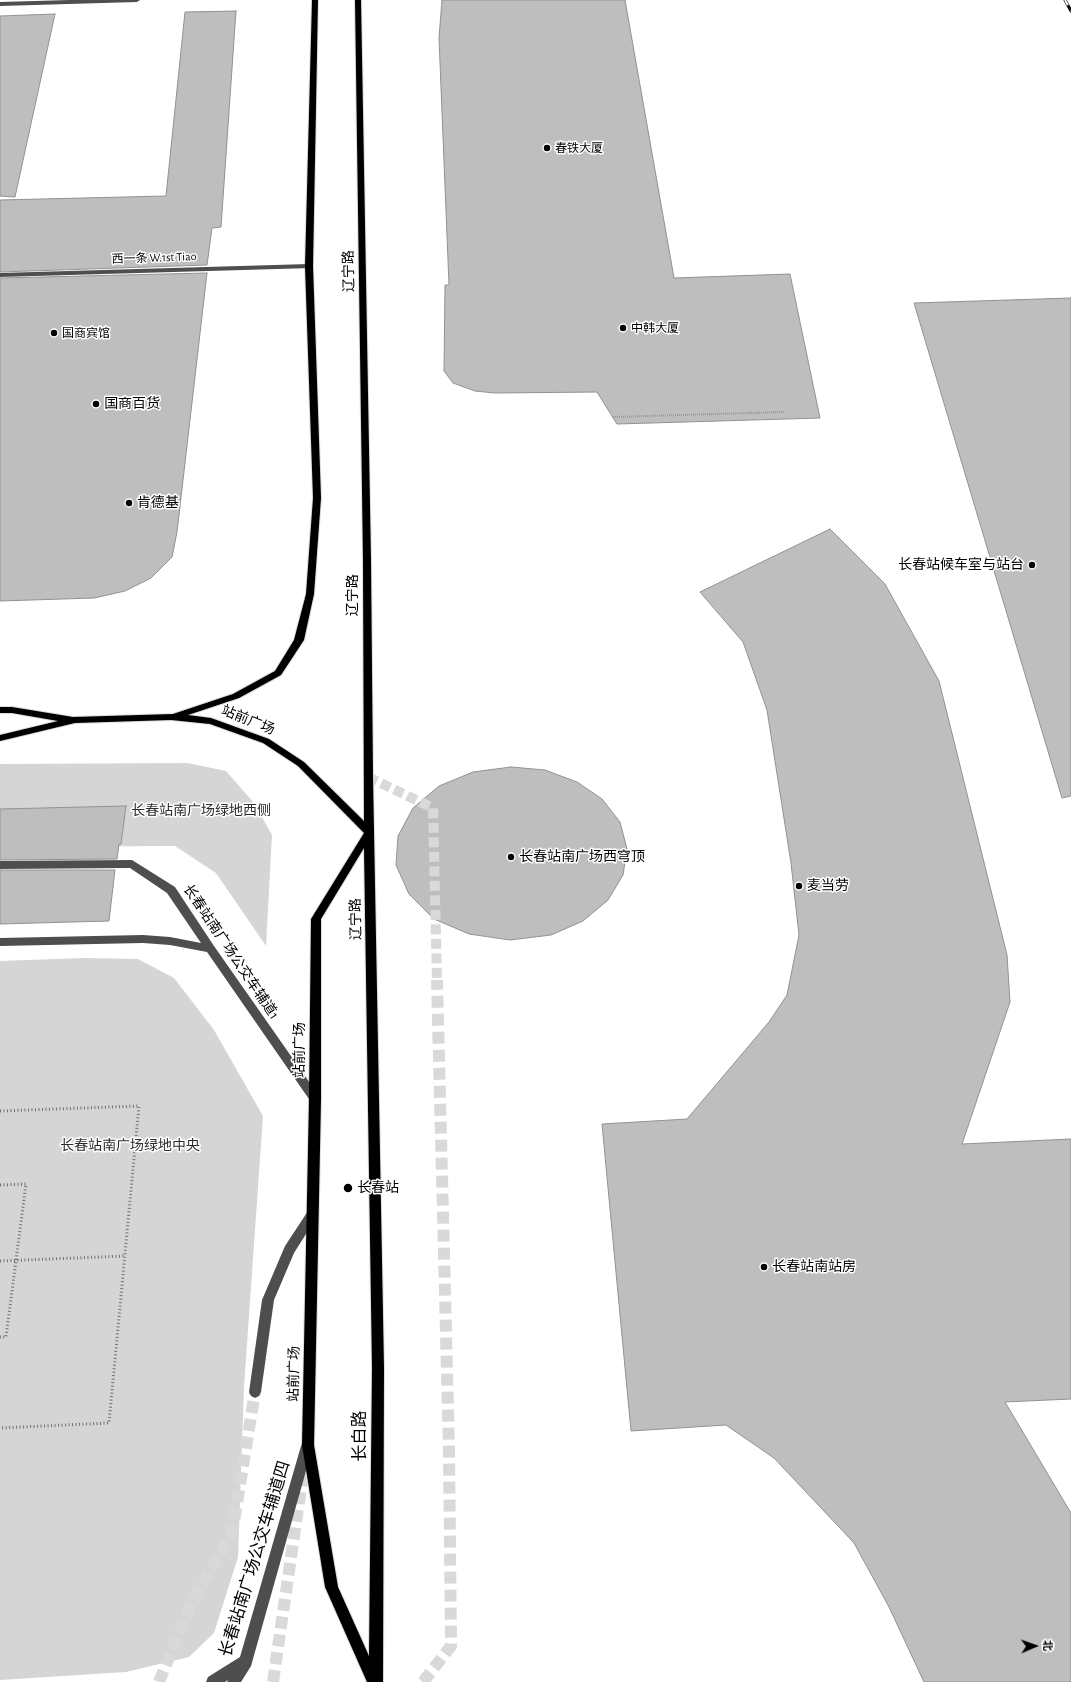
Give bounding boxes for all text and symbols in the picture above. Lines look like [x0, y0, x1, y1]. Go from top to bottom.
place label: 春铁大厦 [555, 141, 603, 155]
marker: 春铁大厦 [542, 143, 552, 153]
street label: 西一条 W.1st Tiao [111, 249, 197, 267]
street label: 辽宁路 [340, 250, 358, 292]
place label: 中韩大厦 [631, 321, 679, 335]
marker: 中韩大厦 [618, 323, 628, 333]
place label: 国商宾馆 [62, 326, 110, 340]
marker: 国商宾馆 [49, 328, 59, 338]
place label: 国商百货 [104, 396, 160, 412]
marker: 国商百货 [91, 399, 101, 409]
place label: 肯德基 [137, 495, 179, 511]
marker: 肯德基 [124, 498, 134, 508]
place label: 长春站候车室与站台 [898, 557, 1024, 573]
marker: 长春站候车室与站台 [1027, 560, 1037, 570]
street label: 辽宁路 [345, 574, 361, 616]
street label: 站前广场 [219, 702, 277, 738]
park label: 长春站南广场绿地西侧 [131, 803, 271, 819]
place label: 长春站南广场西穹顶 [519, 849, 645, 865]
marker: 长春站南广场西穹顶 [506, 852, 516, 862]
place label: 麦当劳 [807, 878, 849, 894]
street label: 长春站南广场公交车辅道1 [180, 881, 282, 1023]
marker: 麦当劳 [794, 881, 804, 891]
street label: 辽宁路 [347, 898, 365, 940]
street label: 站前广场 [292, 1022, 308, 1078]
park label: 长春站南广场绿地中央 [60, 1138, 200, 1154]
place label: 长春站 [357, 1180, 399, 1196]
marker: 长春站 [342, 1182, 354, 1194]
place label: 长春站南站房 [772, 1259, 856, 1275]
marker: 长春站南站房 [759, 1262, 769, 1272]
street label: 站前广场 [285, 1346, 303, 1402]
street label: 长白路 [350, 1411, 370, 1461]
street label: 长春站南广场公交车辅道四 [215, 1458, 295, 1660]
north arrow [1015, 1626, 1055, 1666]
text: 北 [1042, 1640, 1053, 1651]

